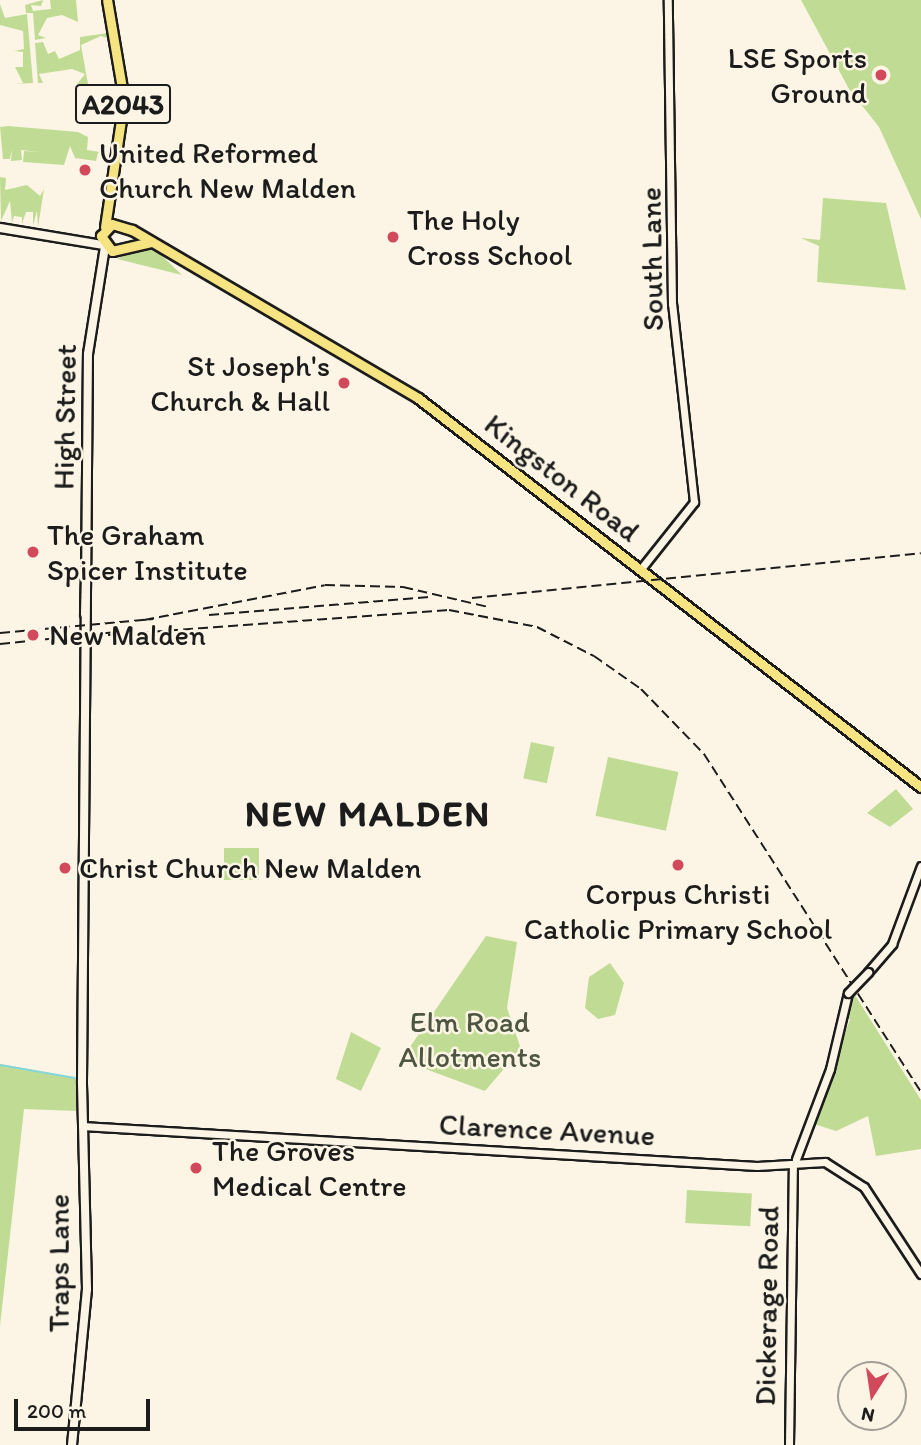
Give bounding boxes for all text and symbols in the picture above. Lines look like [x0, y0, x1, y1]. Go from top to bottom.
place label: LSE Sports Ground [728, 40, 867, 110]
marker: LSE Sports Ground [873, 67, 889, 83]
road number: A2043 [74, 80, 172, 128]
place label: United Reformed Church New Malden [99, 135, 356, 206]
marker: United Reformed Church New Malden [77, 162, 93, 178]
street label: South Lane [633, 187, 671, 331]
place label: The Holy Cross School [407, 202, 572, 272]
marker: The Holy Cross School [385, 229, 401, 245]
street label: High Street [46, 344, 84, 490]
place label: St Joseph's Church & Hall [150, 348, 330, 418]
marker: St Joseph's Church & Hall [336, 375, 352, 391]
street label: Kingston Road [477, 406, 647, 550]
place label: The Graham Spicer Institute [47, 517, 248, 588]
marker: The Graham Spicer Institute [25, 544, 41, 560]
place label: New Malden [49, 617, 206, 653]
marker: New Malden [23, 625, 43, 645]
district label: NEW MALDEN [246, 791, 490, 835]
place label: Christ Church New Malden [79, 850, 422, 886]
marker: Corpus Christi Catholic Primary School [670, 857, 686, 873]
marker: Christ Church New Malden [57, 860, 73, 876]
place label: Corpus Christi Catholic Primary School [524, 876, 832, 946]
park label: Elm Road Allotments [399, 1004, 541, 1074]
street label: Clarence Avenue [439, 1106, 655, 1154]
place label: The Groves Medical Centre [212, 1133, 407, 1204]
marker: The Groves Medical Centre [186, 1158, 206, 1178]
street label: Traps Lane [41, 1193, 77, 1333]
street label: Dickerage Road [747, 1206, 787, 1406]
north arrow [837, 1361, 907, 1431]
scale bar [18, 1386, 154, 1430]
text: 200 m [27, 1398, 86, 1423]
text: N [859, 1402, 877, 1428]

